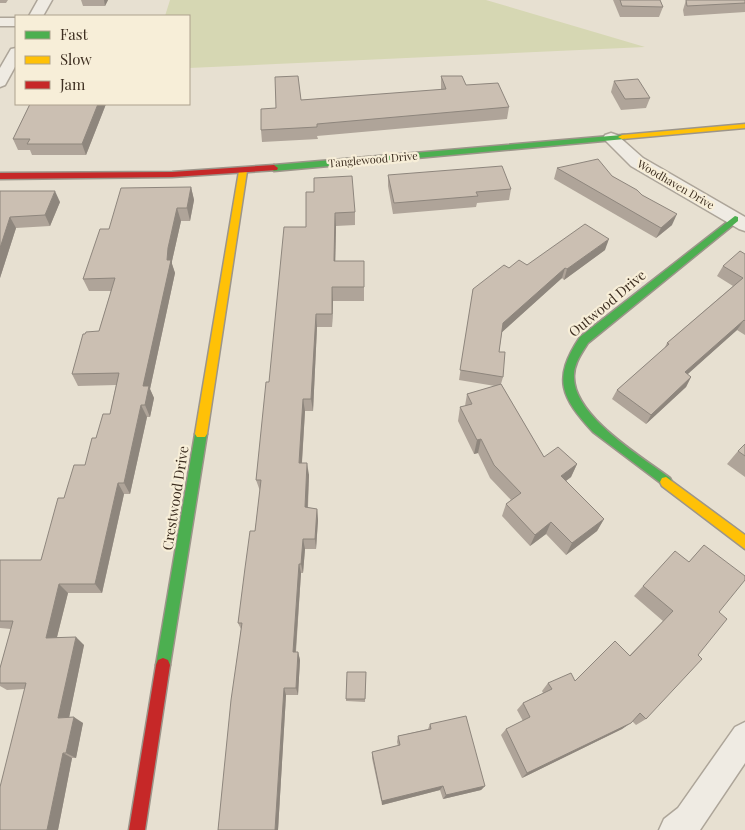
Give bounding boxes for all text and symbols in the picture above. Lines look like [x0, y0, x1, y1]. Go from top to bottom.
legend [15, 15, 190, 105]
text: Fast [60, 24, 89, 44]
text: Slow [60, 49, 92, 69]
text: Jam [59, 74, 86, 94]
street label: Tanglewood Drive [328, 148, 419, 170]
street label: Woodhaven Drive [634, 155, 718, 212]
street label: Outwood Drive [564, 265, 650, 341]
street label: Crestwood Drive [157, 444, 193, 552]

